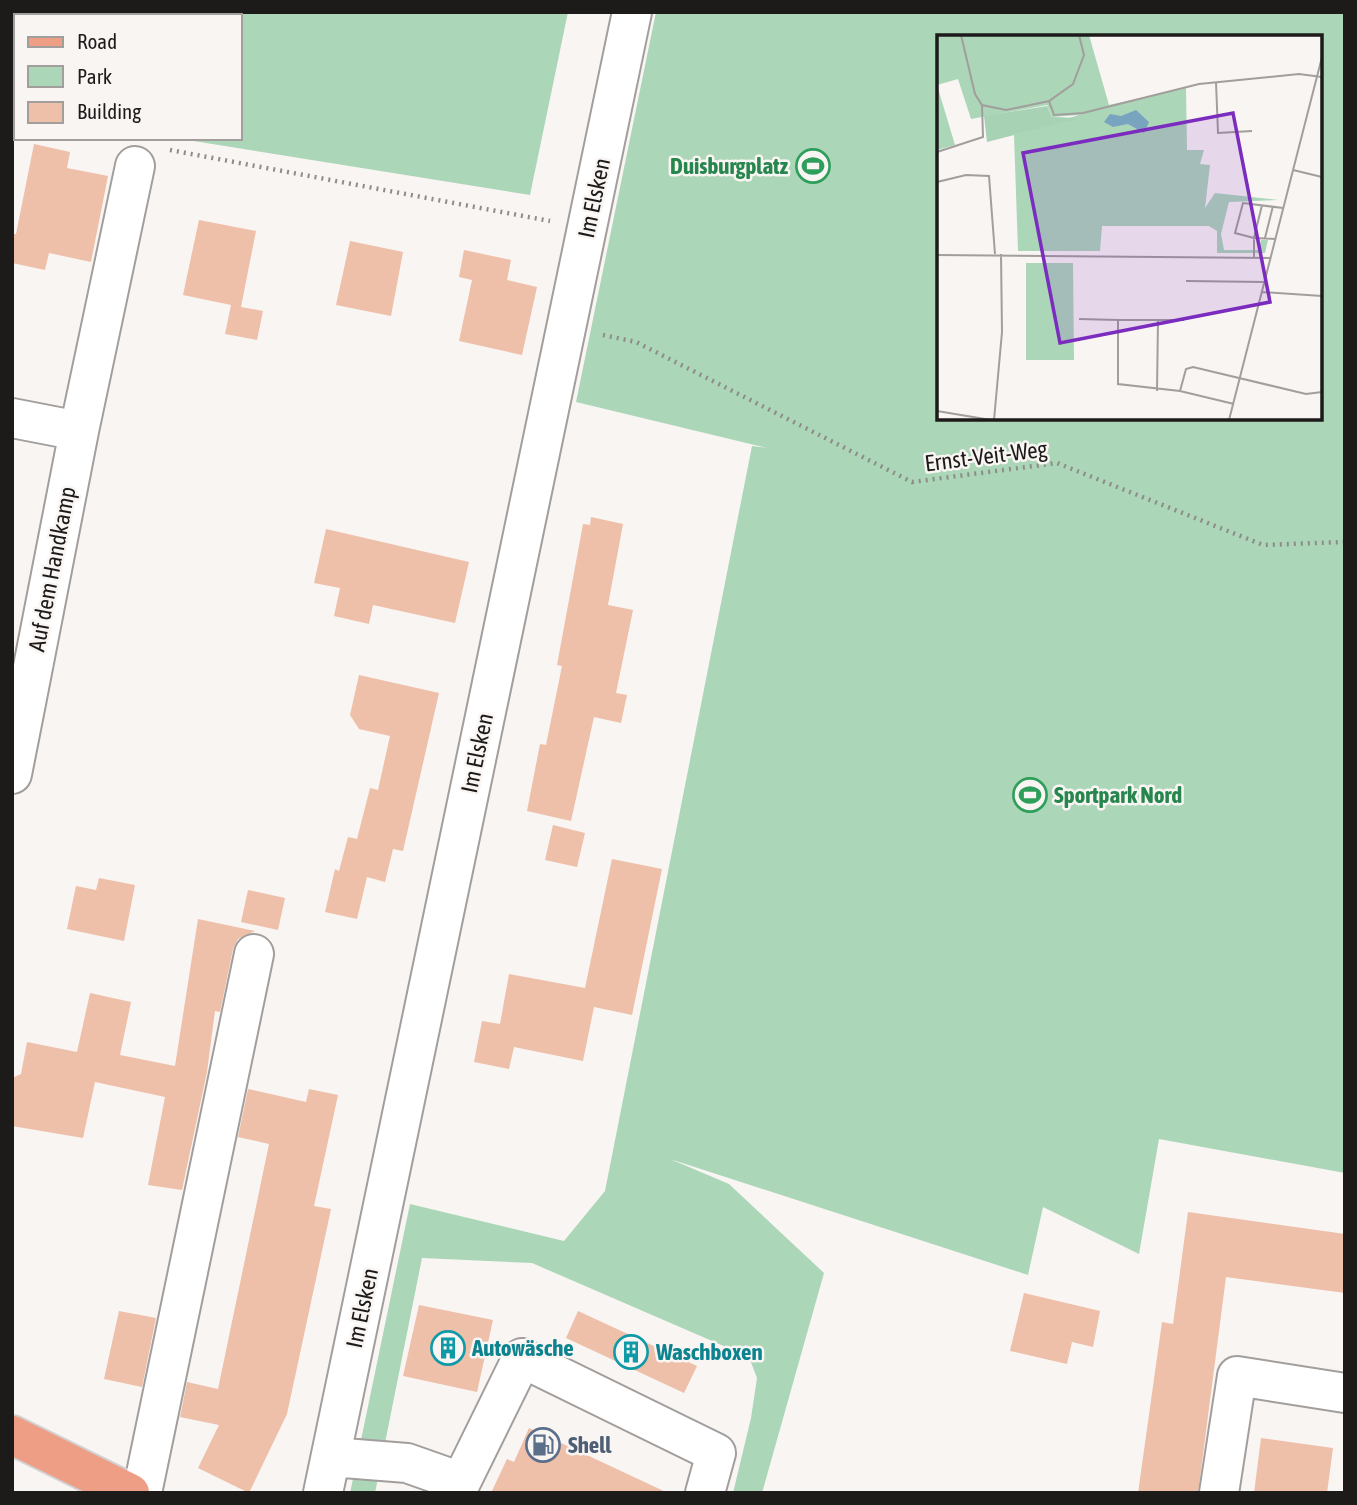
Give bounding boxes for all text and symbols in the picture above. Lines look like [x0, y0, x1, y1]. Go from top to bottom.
legend [14, 14, 242, 140]
text: Road [77, 29, 117, 53]
inset map [937, 35, 1322, 420]
text: Park [77, 64, 112, 88]
text: Building [77, 99, 141, 123]
sports icon: Duisburgplatz [794, 147, 832, 185]
place label: Duisburgplatz [670, 153, 789, 179]
street label: Im Elsken [573, 156, 615, 240]
street label: Ernst-Veit-Weg [923, 436, 1049, 476]
street label: Auf dem Handkamp [23, 484, 81, 654]
street label: Im Elsken [456, 711, 498, 795]
sports icon: Sportpark Nord [1011, 776, 1049, 814]
place label: Sportpark Nord [1054, 782, 1182, 808]
street label: Im Elsken [341, 1266, 383, 1350]
building icon: Autowäsche [429, 1329, 467, 1367]
building icon: Waschboxen [612, 1333, 650, 1371]
place label: Autowäsche [471, 1335, 574, 1361]
place label: Waschboxen [655, 1339, 763, 1365]
fuel station icon: Shell [524, 1426, 562, 1464]
place label: Shell [568, 1432, 612, 1458]

